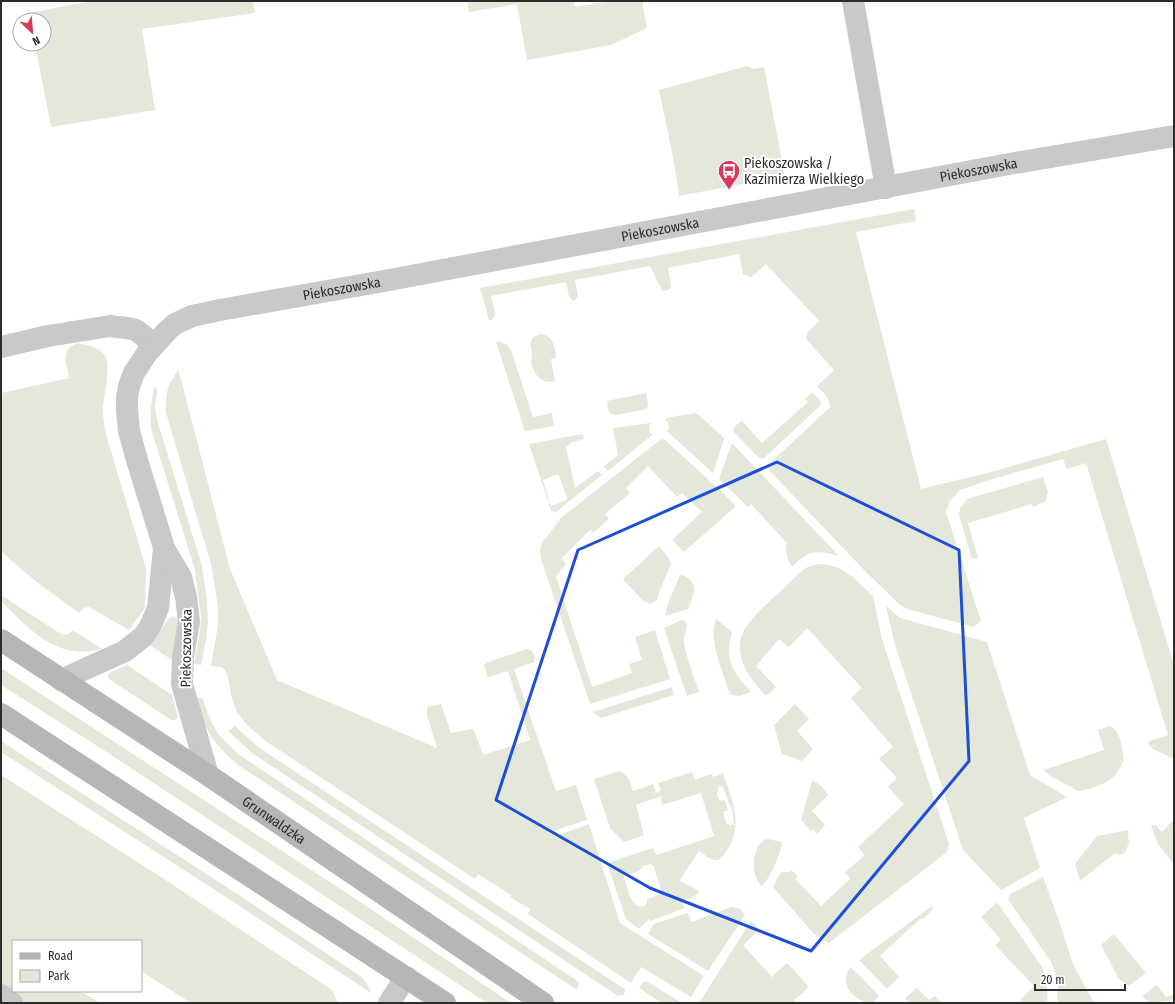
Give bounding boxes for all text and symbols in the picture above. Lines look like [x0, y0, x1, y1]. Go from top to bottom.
north arrow [12, 12, 52, 52]
text: N [30, 33, 42, 48]
place label: Piekoszowska / Kazimierza Wielkiego [744, 155, 864, 188]
street label: Piekoszowska [938, 155, 1019, 186]
bus stop icon: Piekoszowska / Kazimierza Wielkiego [716, 158, 742, 191]
street label: Piekoszowska [620, 214, 701, 245]
street label: Piekoszowska [301, 274, 382, 304]
street label: Piekoszowska [177, 608, 196, 687]
street label: Grunwaldzka [239, 793, 309, 848]
legend [12, 940, 142, 992]
text: Road [48, 949, 73, 963]
scale bar [1035, 966, 1125, 992]
text: Park [48, 969, 70, 983]
text: 20 m [1041, 973, 1065, 987]

